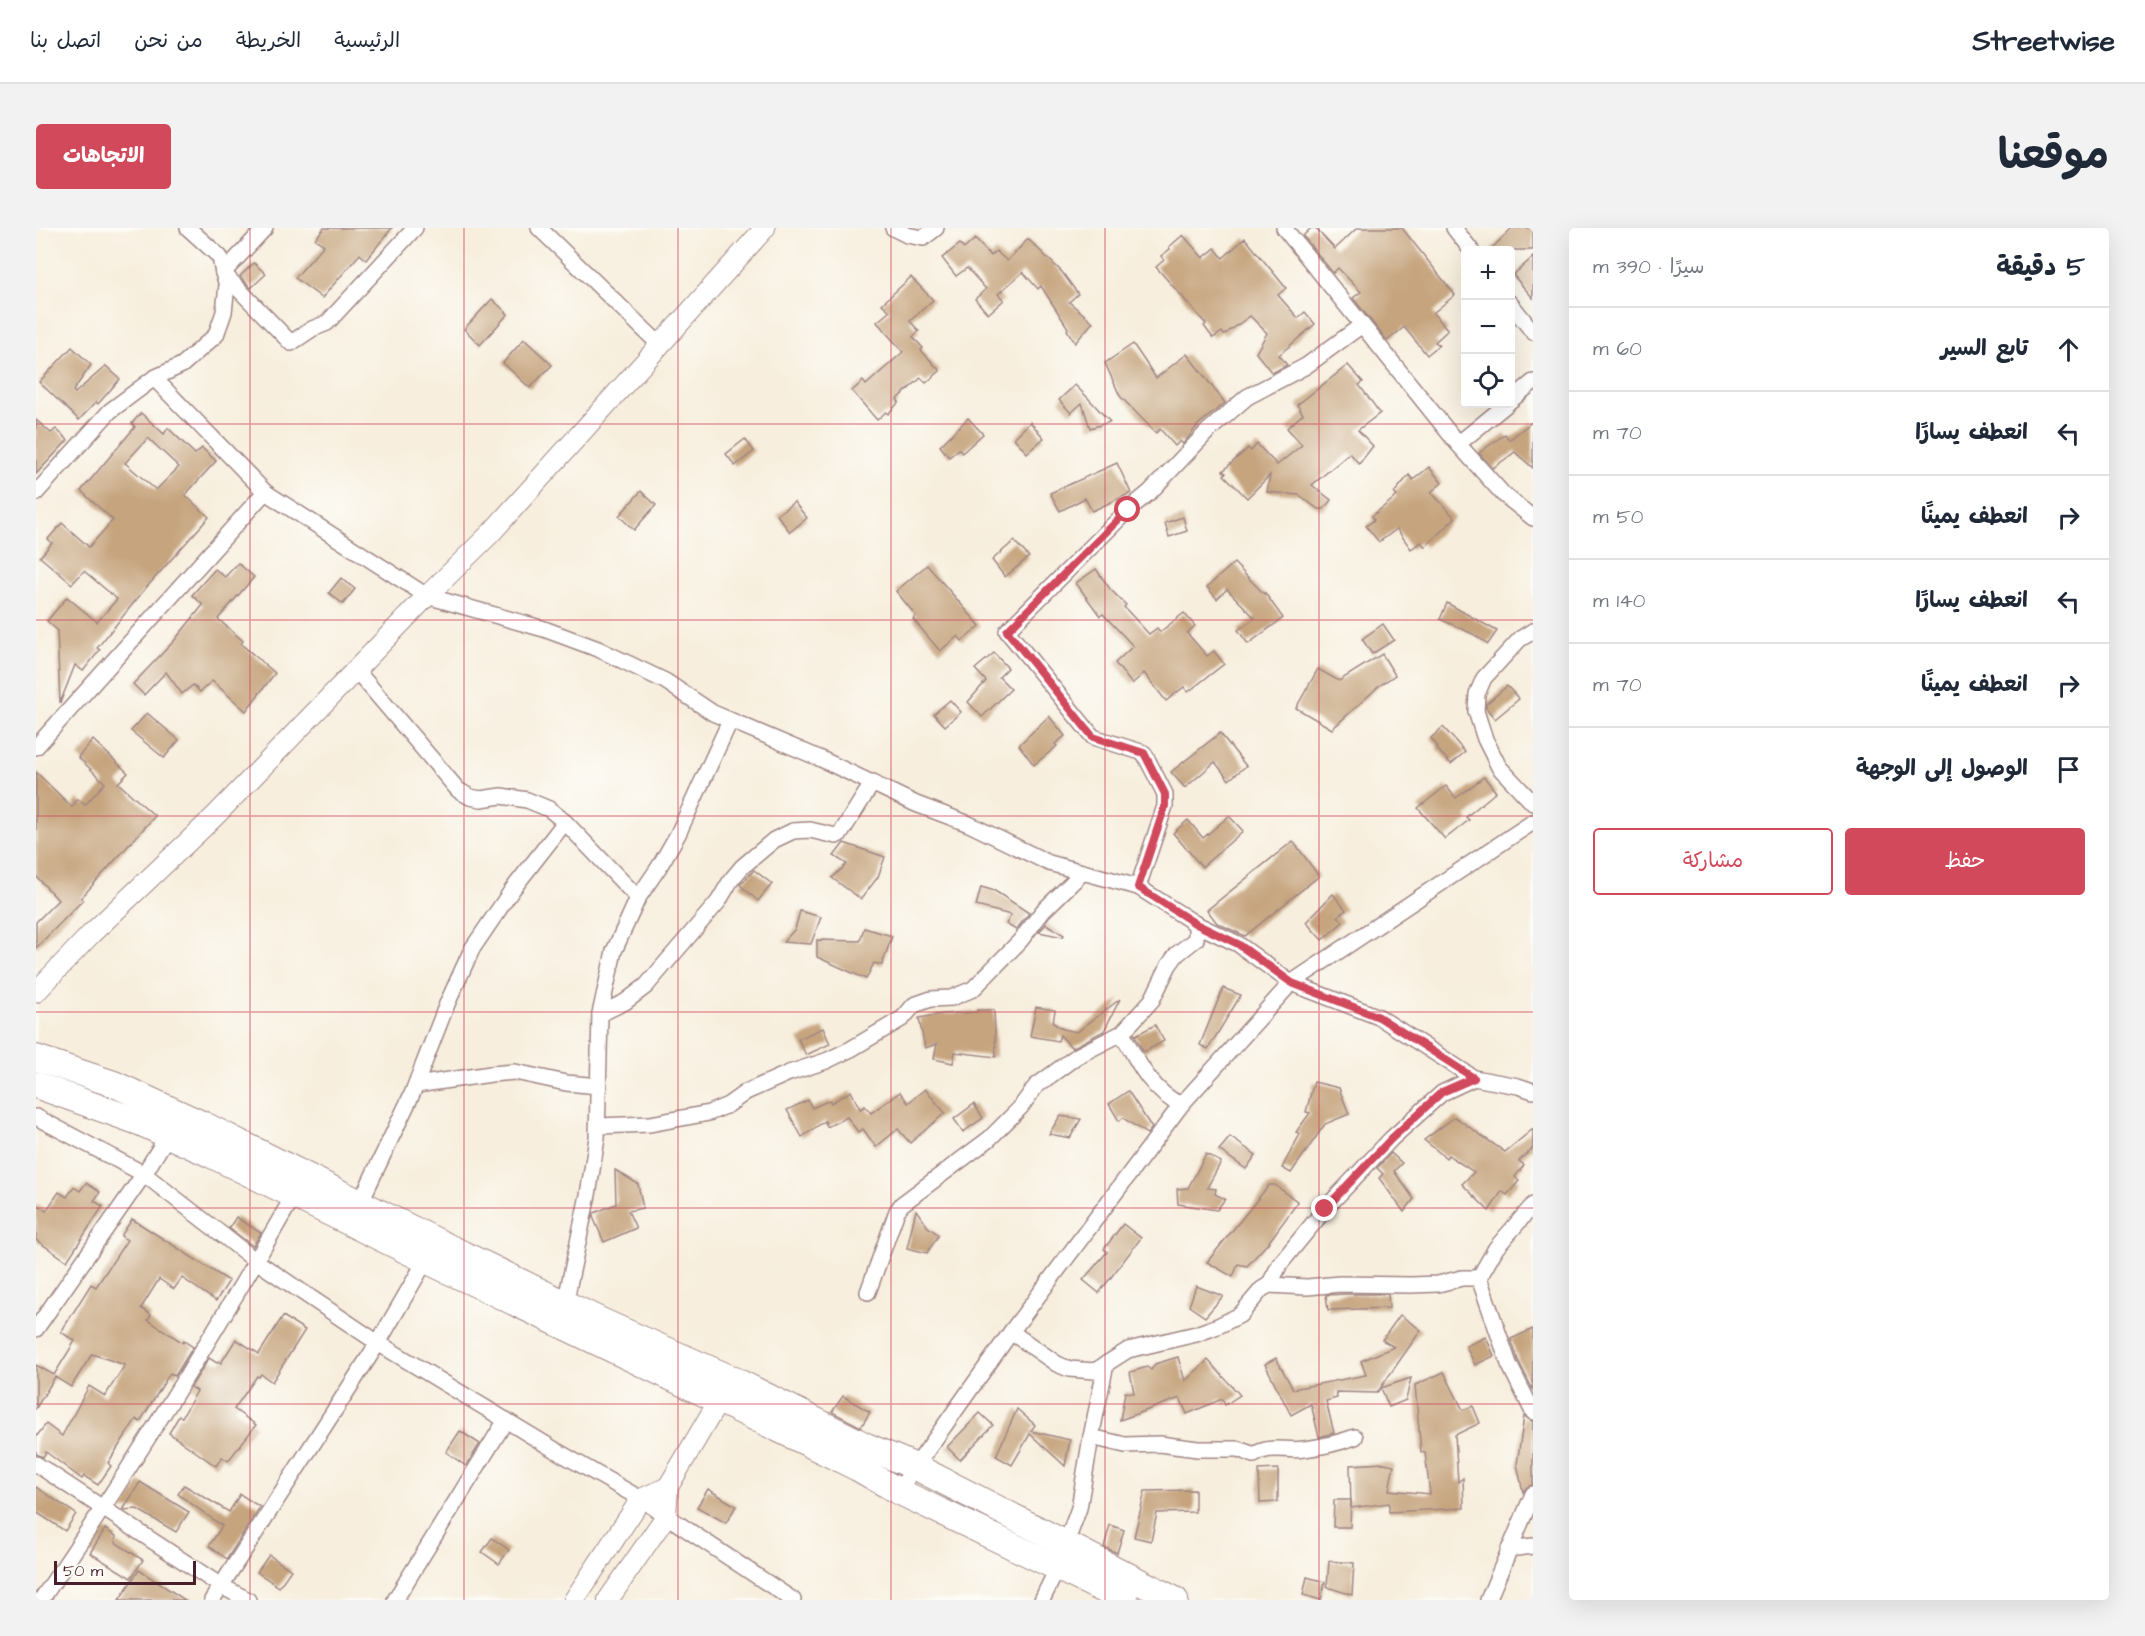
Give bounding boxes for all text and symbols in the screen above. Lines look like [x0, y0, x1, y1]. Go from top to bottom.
text: Streetwise [1973, 22, 2115, 61]
text: اتصل بنا [30, 26, 101, 55]
text: من نحن [134, 26, 203, 55]
text: الخريطة [236, 26, 301, 55]
text: الرئيسية [334, 26, 400, 55]
button: الاتجاهات [36, 124, 171, 189]
text: موقعنا [1998, 127, 2109, 185]
map controls [1461, 246, 1515, 408]
button: + [1461, 246, 1515, 300]
text: 5 دقيقة [1996, 249, 2085, 285]
text: سيرًا · 390 m [1593, 253, 1704, 281]
button: − [1461, 300, 1515, 354]
text: تابع السير [1941, 333, 2028, 364]
icon: ahead [2052, 333, 2085, 366]
text: 60 m [1593, 335, 1642, 363]
button: locate [1461, 354, 1515, 408]
text: انعطف يسارًا [1915, 417, 2028, 448]
icon: left [2052, 417, 2085, 450]
text: 70 m [1593, 419, 1642, 447]
route start [1114, 496, 1140, 522]
text: انعطف يمينًا [1921, 501, 2028, 532]
icon: right [2052, 501, 2085, 534]
text: 50 m [1593, 503, 1643, 531]
text: انعطف يسارًا [1915, 585, 2028, 616]
icon: left [2052, 585, 2085, 618]
text: 140 m [1593, 587, 1645, 615]
text: انعطف يمينًا [1921, 669, 2028, 700]
icon: right [2052, 669, 2085, 702]
text: 70 m [1593, 671, 1642, 699]
text: الوصول إلى الوجهة [1856, 753, 2028, 784]
icon: arrive [2052, 753, 2085, 786]
button: مشاركة [1593, 828, 1833, 895]
button: حفظ [1845, 828, 2085, 895]
route end [1311, 1195, 1337, 1221]
scale bar [54, 1558, 196, 1586]
text: 50 m [63, 1560, 103, 1582]

